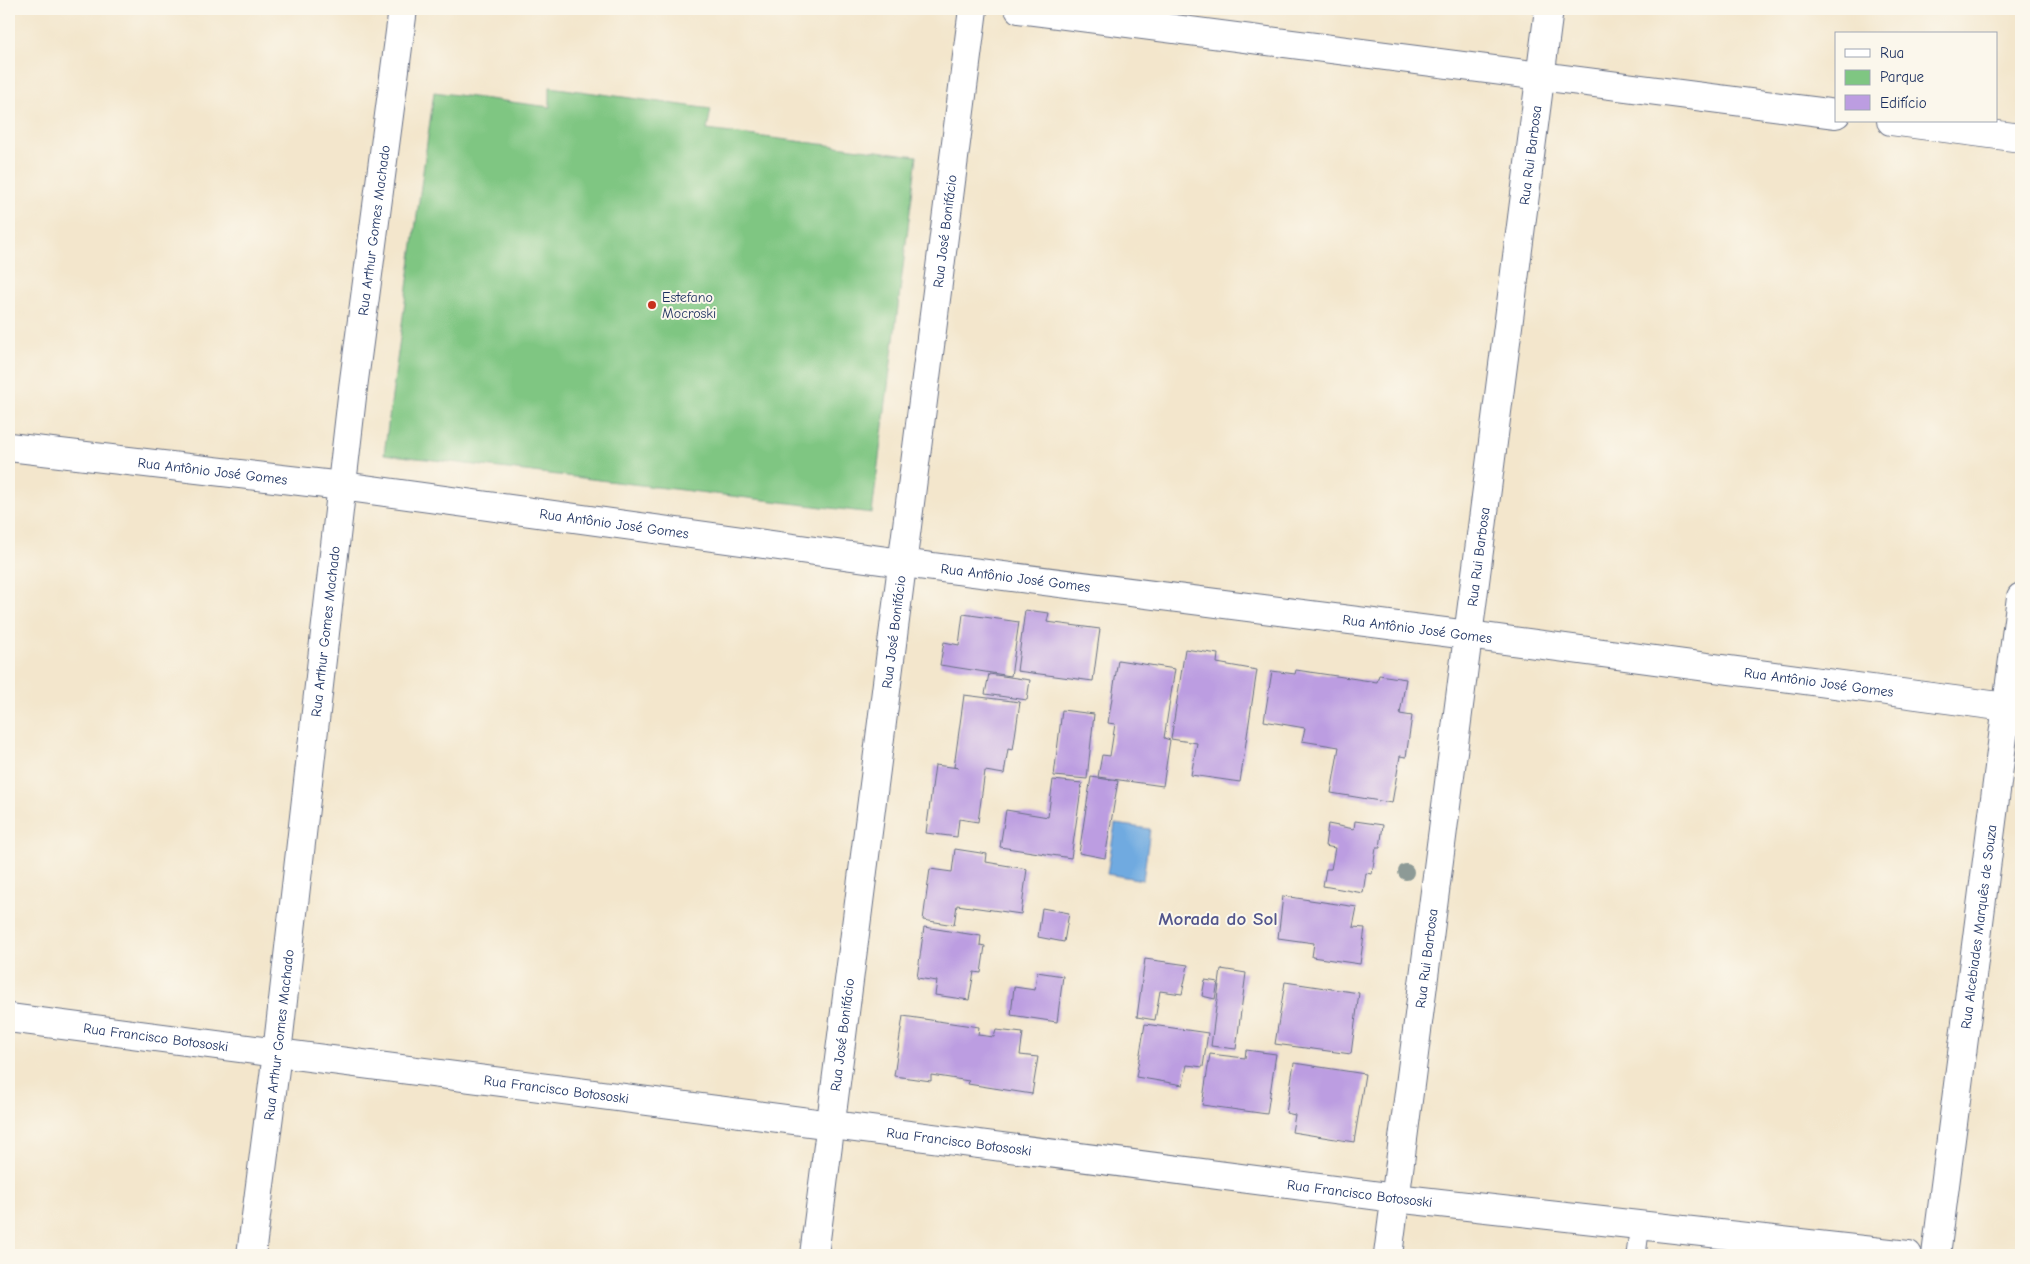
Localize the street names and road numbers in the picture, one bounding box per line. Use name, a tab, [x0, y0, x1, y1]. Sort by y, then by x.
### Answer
street label: Rua Rui Barbosa	[1515, 104, 1545, 206]
street label: Rua Arthur Gomes Machado	[354, 144, 393, 317]
street label: Rua José Bonifácio	[929, 174, 960, 289]
street label: Rua Antônio José Gomes	[137, 454, 288, 488]
street label: Rua Antônio José Gomes	[538, 505, 690, 542]
street label: Rua Rui Barbosa	[1463, 506, 1493, 608]
street label: Rua Arthur Gomes Machado	[307, 545, 343, 718]
street label: Rua Antônio José Gomes	[940, 560, 1091, 595]
street label: Rua José Bonifácio	[878, 575, 909, 690]
street label: Rua Antônio José Gomes	[1342, 611, 1493, 647]
street label: Rua Antônio José Gomes	[1743, 664, 1895, 700]
street label: Rua Alcebiades Marquês de Souza	[1957, 824, 2000, 1030]
street label: Rua Rui Barbosa	[1411, 908, 1441, 1009]
street label: Rua Arthur Gomes Machado	[260, 948, 297, 1121]
street label: Rua José Bonifácio	[826, 977, 858, 1092]
street label: Rua Francisco Botososki	[82, 1019, 229, 1055]
street label: Rua Francisco Botososki	[483, 1071, 630, 1107]
street label: Rua Francisco Botososki	[885, 1124, 1033, 1159]
street label: Rua Francisco Botososki	[1286, 1176, 1433, 1211]

